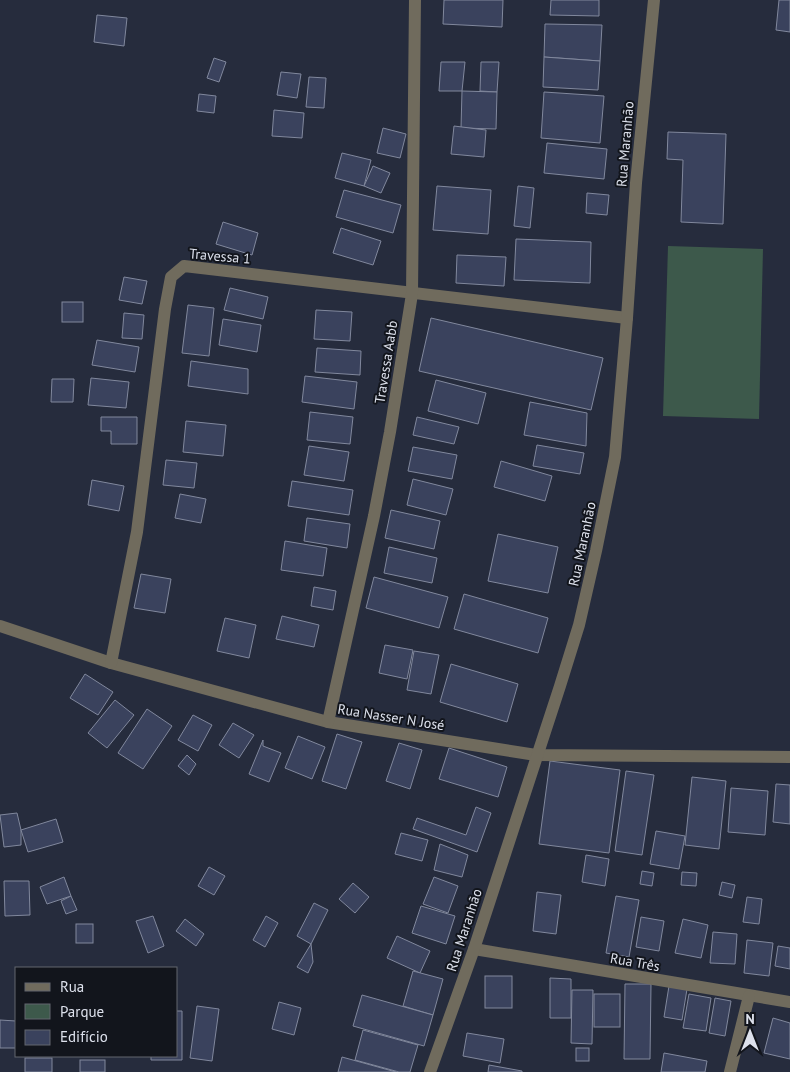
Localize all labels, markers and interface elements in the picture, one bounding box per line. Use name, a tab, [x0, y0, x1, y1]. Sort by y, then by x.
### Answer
street label: Rua Maranhão	[612, 100, 638, 188]
street label: Travessa 1	[188, 244, 252, 268]
street label: Travessa Aabb	[371, 319, 401, 405]
street label: Rua Maranhão	[564, 500, 600, 588]
street label: Rua Nasser N José	[336, 700, 446, 734]
street label: Rua Maranhão	[442, 886, 486, 974]
street label: Rua Três	[609, 949, 661, 975]
legend	[15, 967, 178, 1057]
text: Rua	[60, 977, 84, 996]
text: Parque	[60, 1002, 104, 1021]
north arrow	[725, 1007, 775, 1057]
text: N	[745, 1010, 755, 1028]
text: Edifício	[60, 1027, 108, 1046]

